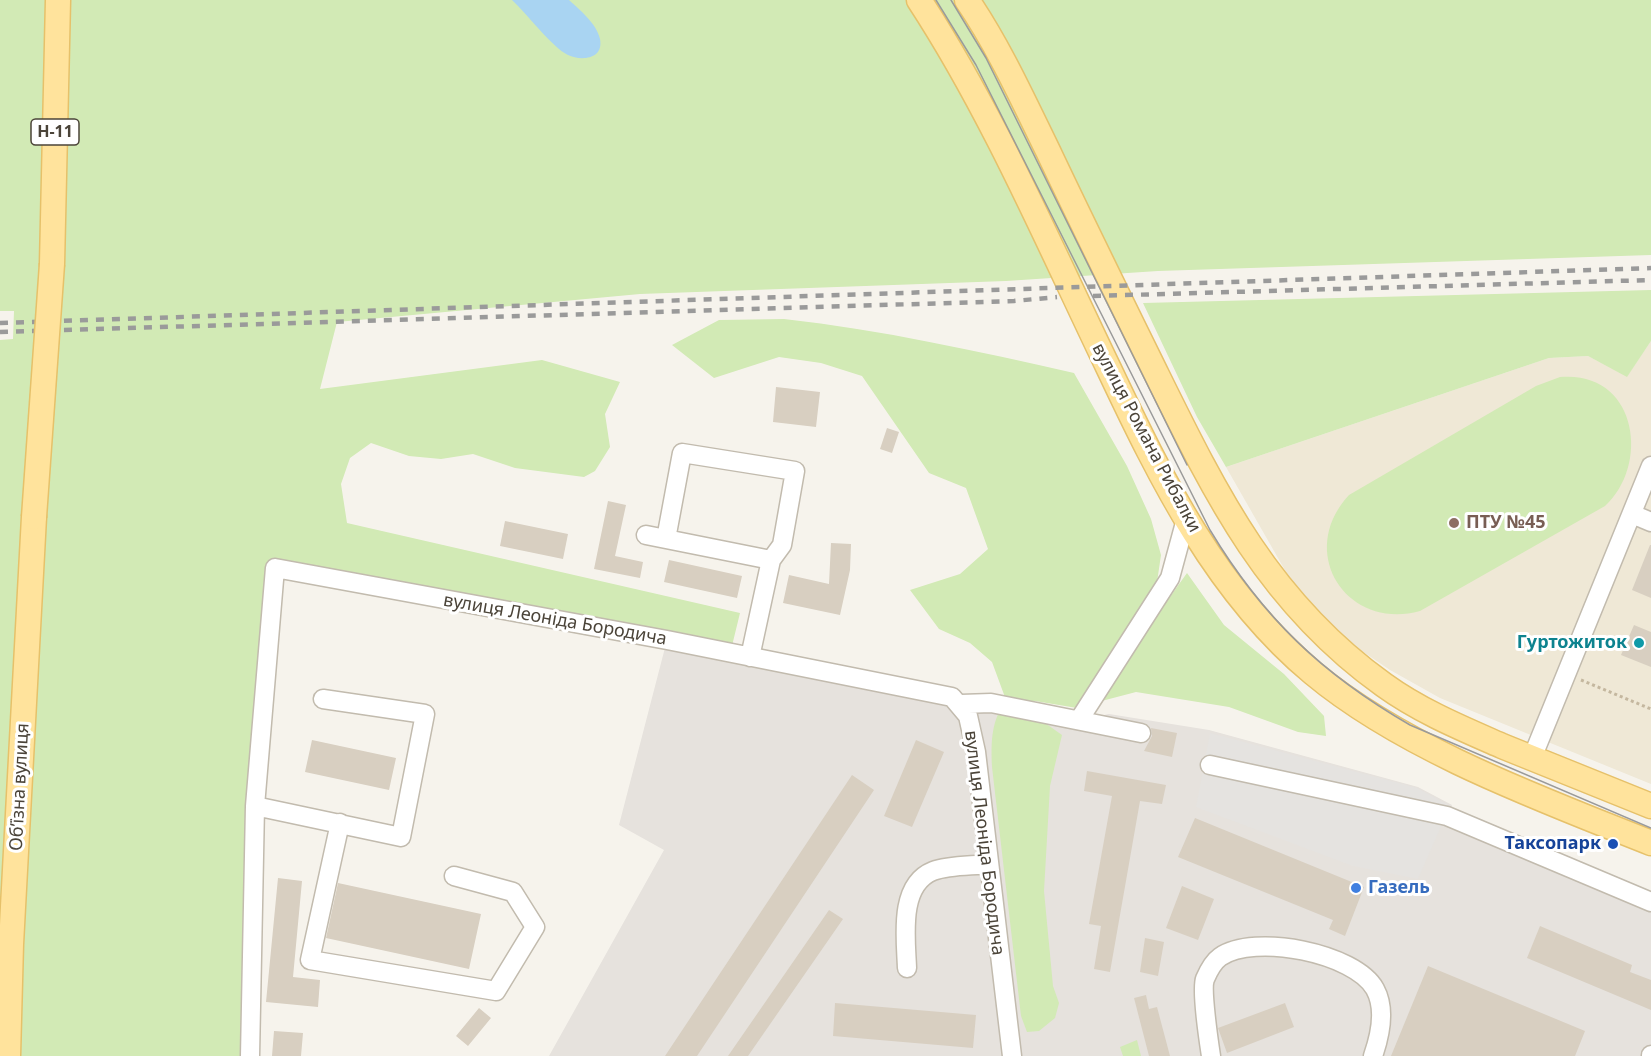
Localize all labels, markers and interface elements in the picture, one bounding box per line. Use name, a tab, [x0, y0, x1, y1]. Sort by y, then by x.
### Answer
road number: Н-11	[31, 119, 79, 145]
street label: вулиця Романа Рибалки	[1087, 340, 1205, 536]
place label: ПТУ №45	[1466, 512, 1545, 534]
marker: ПТУ №45	[1447, 516, 1461, 530]
street label: вулиця Леоніда Бородича	[442, 590, 668, 650]
place label: Гуртожиток	[1517, 632, 1627, 654]
marker: Гуртожиток	[1632, 636, 1646, 650]
street label: Обʼїзна вулиця	[6, 722, 34, 852]
street label: вулиця Леоніда Бородича	[959, 729, 1009, 957]
place label: Таксопарк	[1505, 833, 1601, 855]
marker: Таксопарк	[1606, 837, 1620, 851]
place label: Газель	[1368, 877, 1430, 899]
marker: Газель	[1349, 881, 1363, 895]

